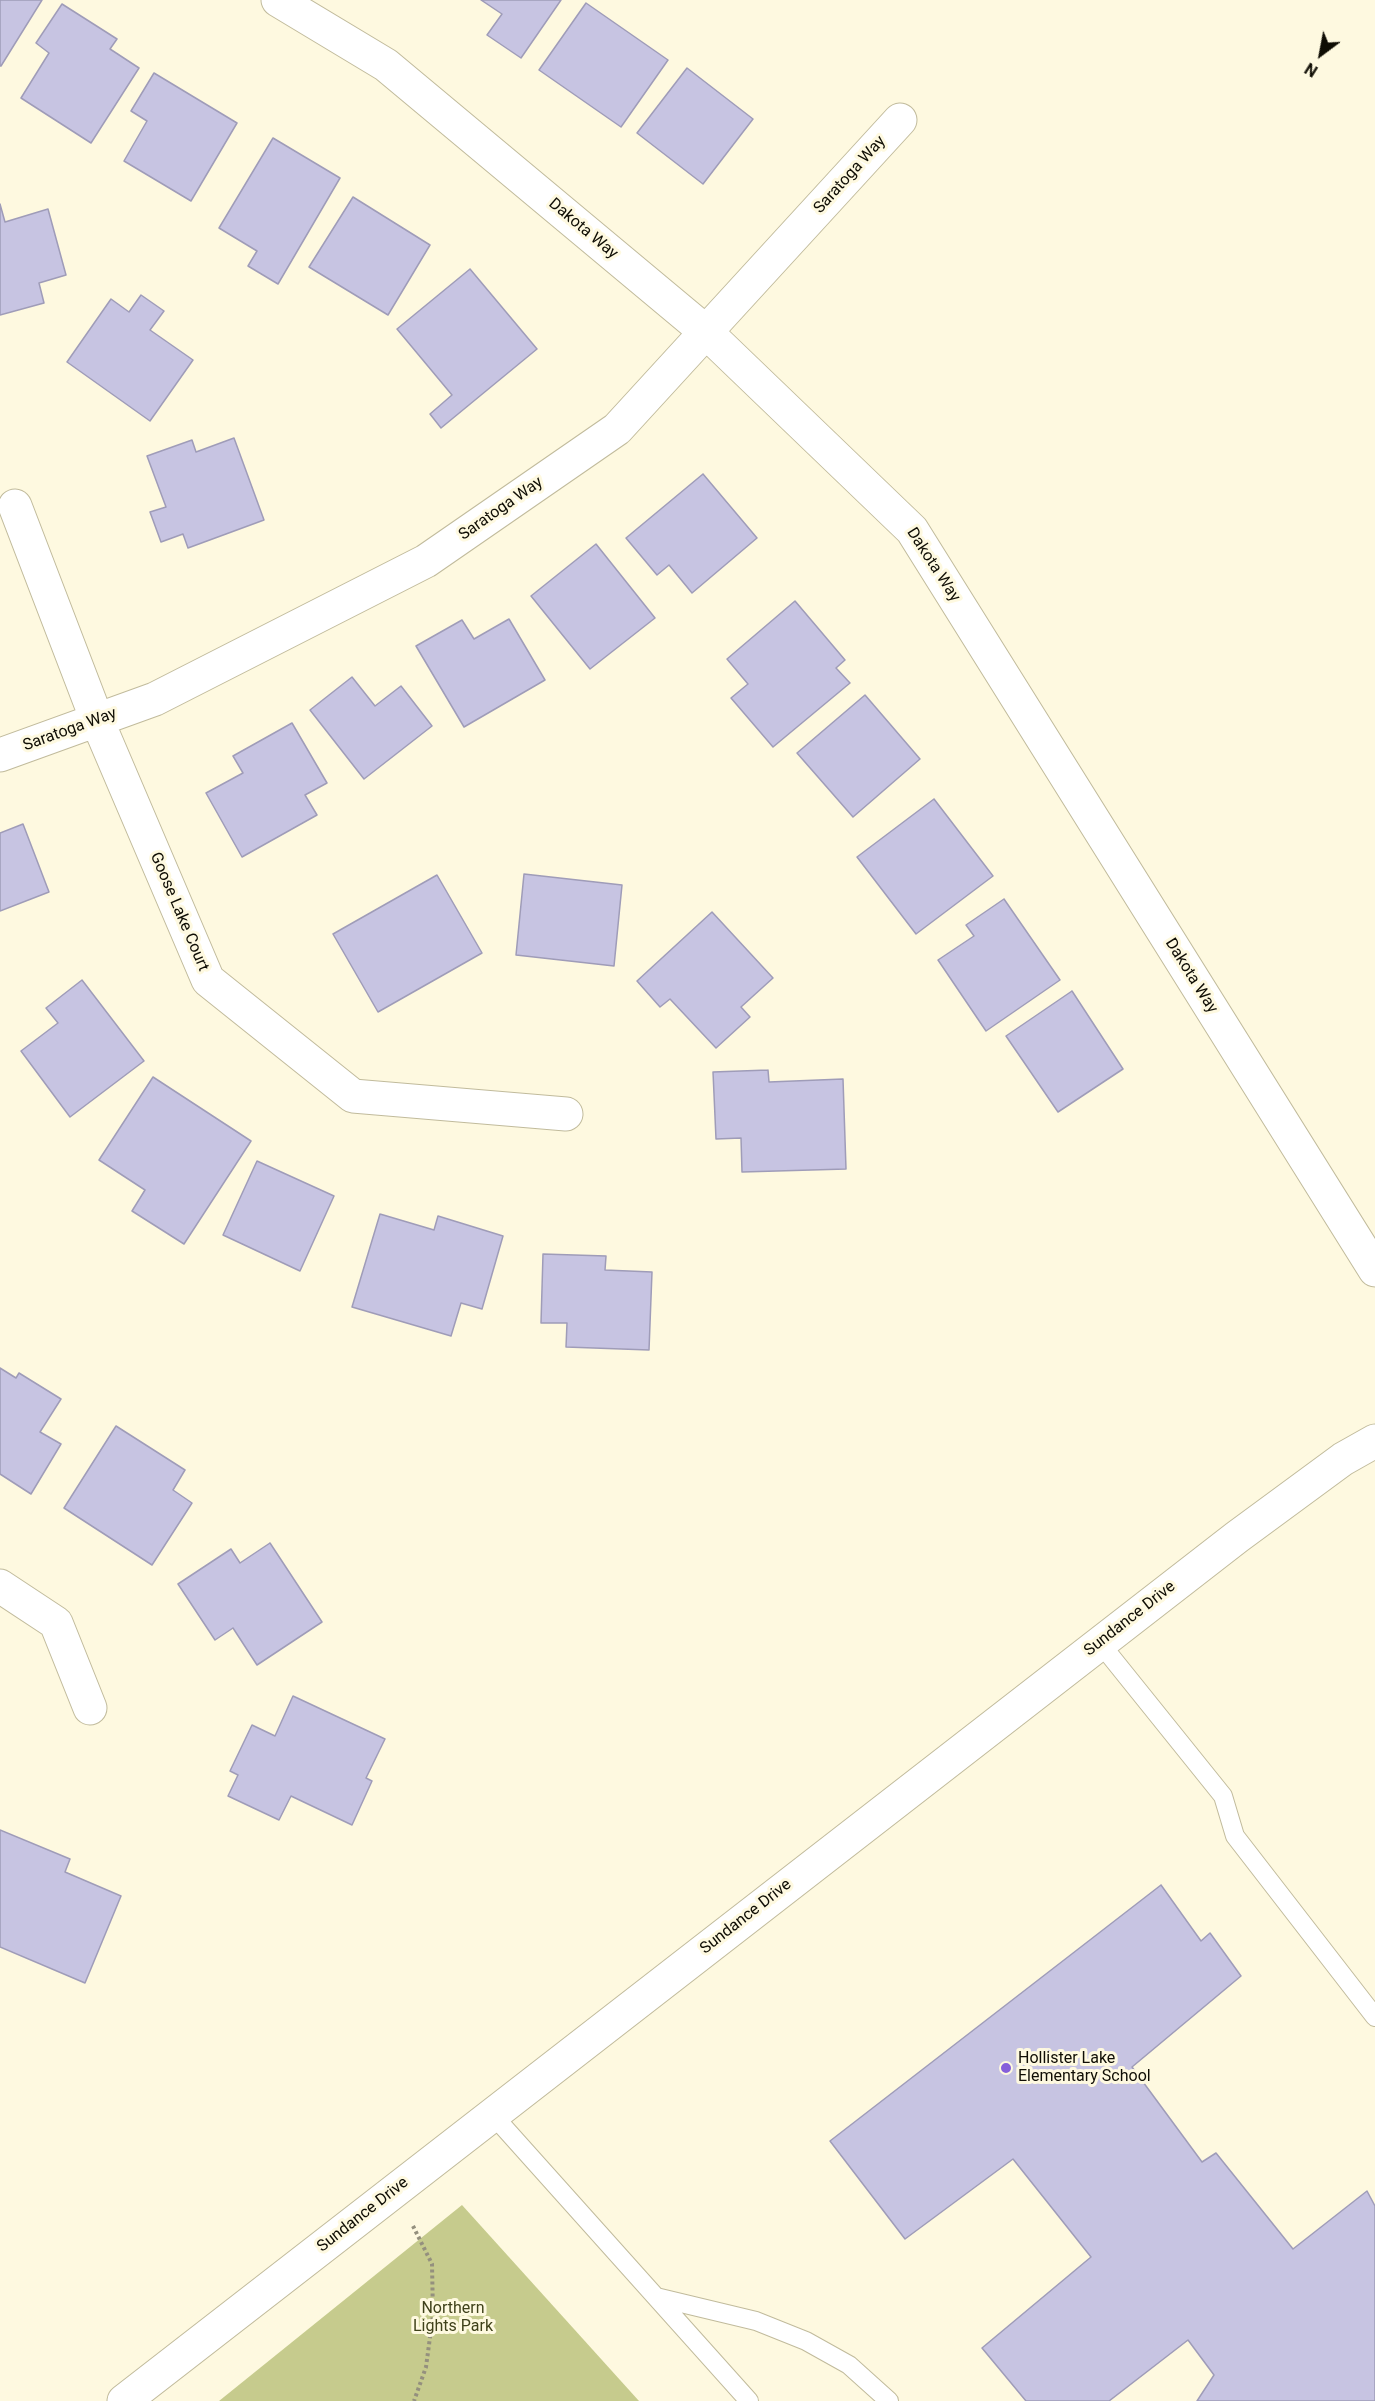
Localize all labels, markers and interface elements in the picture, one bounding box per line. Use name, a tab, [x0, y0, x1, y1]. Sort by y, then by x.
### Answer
north arrow	[1291, 24, 1351, 84]
text: N	[1301, 59, 1321, 81]
street label: Saratoga Way	[810, 132, 890, 218]
street label: Dakota Way	[544, 195, 622, 263]
street label: Saratoga Way	[455, 473, 547, 545]
street label: Dakota Way	[902, 524, 964, 606]
street label: Saratoga Way	[21, 704, 119, 756]
street label: Goose Lake Court	[145, 850, 213, 974]
street label: Dakota Way	[1160, 935, 1222, 1017]
street label: Sundance Drive	[1081, 1577, 1179, 1661]
street label: Sundance Drive	[697, 1875, 795, 1959]
place label: Hollister Lake Elementary School	[1018, 2049, 1151, 2087]
marker: Hollister Lake Elementary School	[999, 2061, 1013, 2075]
street label: Sundance Drive	[314, 2173, 412, 2257]
park label: Northern Lights Park	[413, 2299, 493, 2337]

